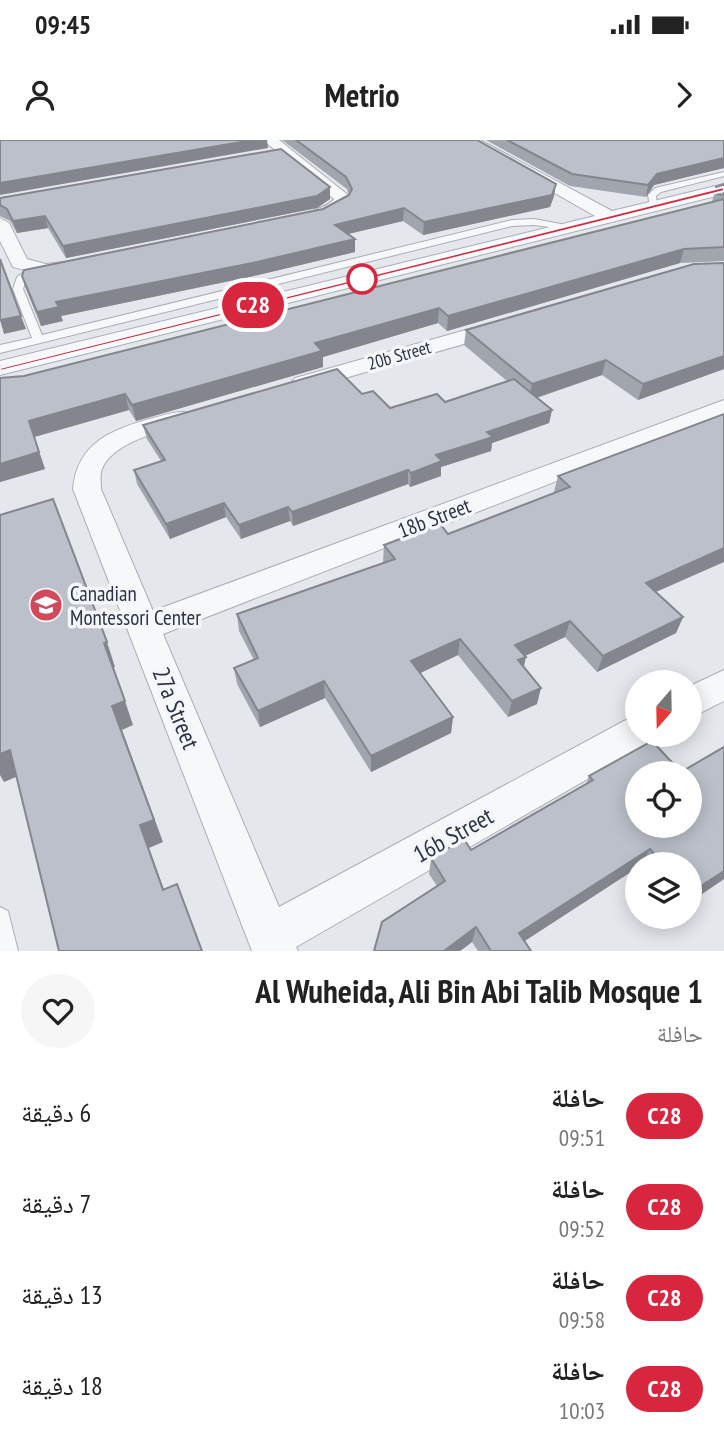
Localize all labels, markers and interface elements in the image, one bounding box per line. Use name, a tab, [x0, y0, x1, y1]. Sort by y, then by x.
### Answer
text: 09:45	[35, 8, 91, 41]
text: Metrio	[324, 74, 400, 116]
icon: person	[21, 76, 59, 114]
icon: forward	[665, 76, 703, 114]
unlabelled marker	[347, 264, 377, 294]
line badge: C28	[213, 282, 293, 328]
text: C28	[236, 289, 270, 320]
street label: 20b Street	[365, 335, 433, 375]
street label: 18b Street	[394, 492, 474, 544]
place label: Canadian Montessori Center	[70, 580, 201, 631]
school or university icon: Canadian Montessori Center	[27, 586, 65, 624]
street label: 27a Street	[146, 662, 207, 754]
north arrow	[625, 670, 702, 747]
map controls	[625, 670, 702, 929]
button: locate	[625, 761, 702, 838]
street label: 16b Street	[408, 800, 499, 870]
button: layers	[625, 852, 702, 929]
text: Al Wuheida, Ali Bin Abi Talib Mosque 1	[255, 969, 703, 1012]
button: heart	[21, 974, 95, 1048]
text: حافلة	[657, 1019, 703, 1048]
text: حافلة	[551, 1081, 605, 1114]
text: 6 دقيقة	[21, 1096, 91, 1129]
text: C28	[648, 1100, 681, 1131]
text: 09:51	[559, 1123, 605, 1152]
text: حافلة	[551, 1172, 605, 1205]
text: 7 دقيقة	[21, 1187, 91, 1220]
text: C28	[648, 1191, 681, 1222]
text: 09:52	[559, 1214, 605, 1243]
text: حافلة	[551, 1263, 605, 1296]
text: 13 دقيقة	[21, 1278, 103, 1311]
text: C28	[648, 1282, 681, 1313]
text: 09:58	[559, 1305, 605, 1334]
text: حافلة	[551, 1354, 605, 1387]
text: 18 دقيقة	[21, 1369, 103, 1402]
text: C28	[648, 1373, 681, 1404]
text: 10:03	[559, 1396, 605, 1425]

